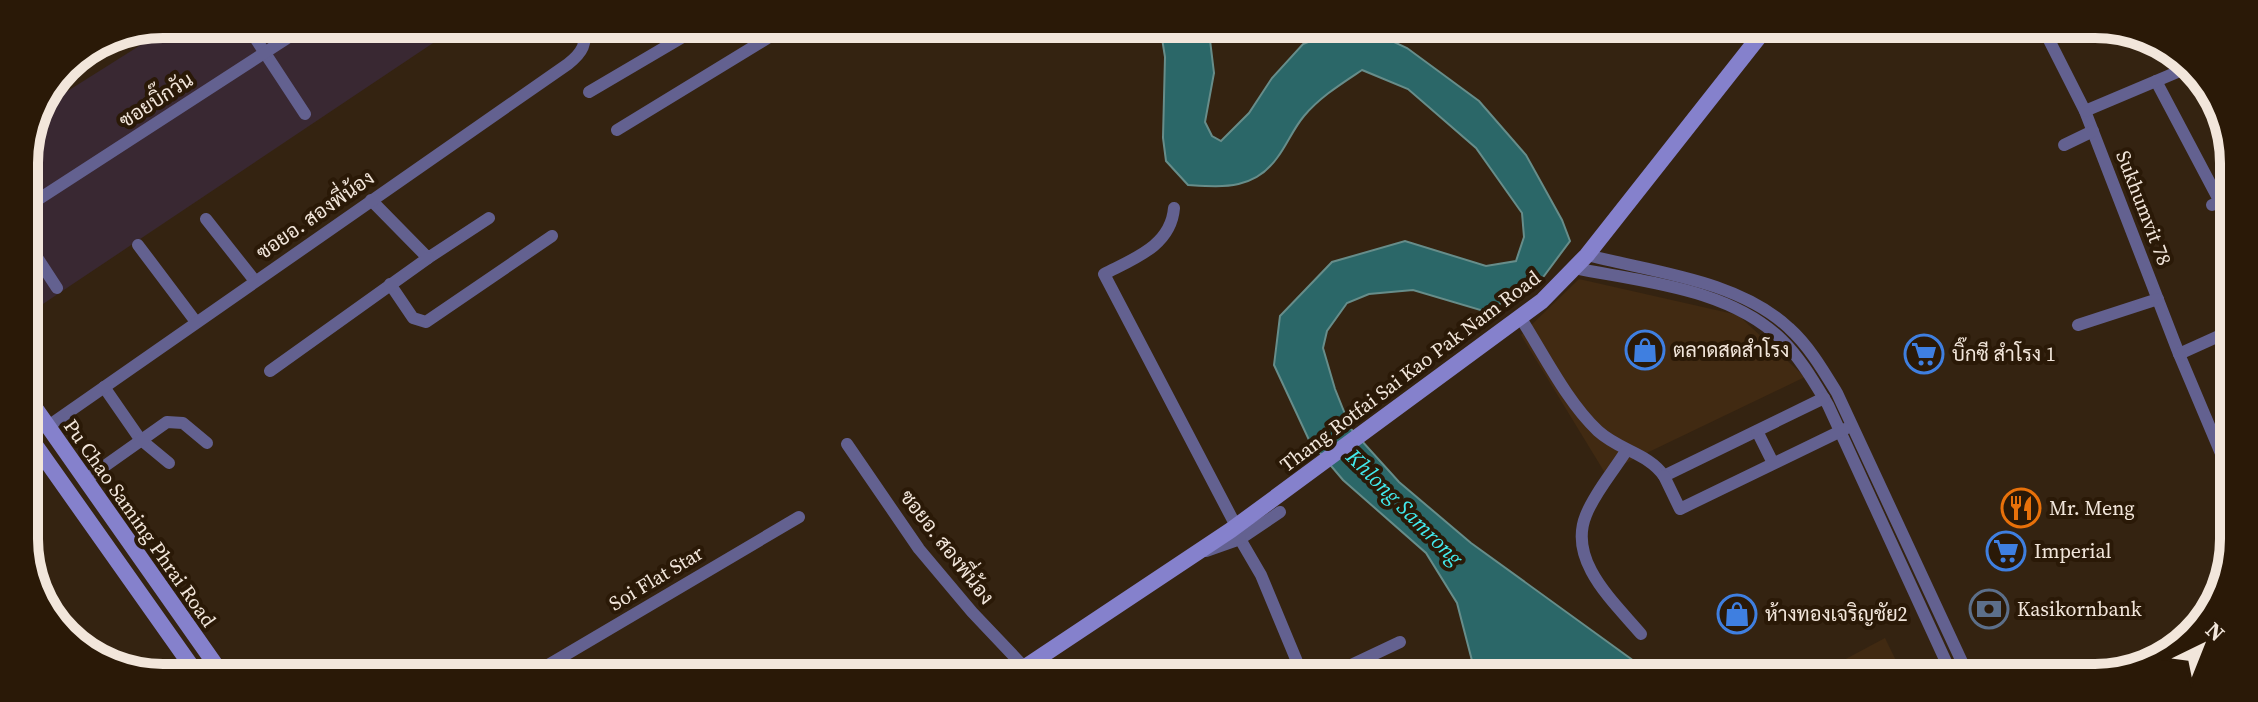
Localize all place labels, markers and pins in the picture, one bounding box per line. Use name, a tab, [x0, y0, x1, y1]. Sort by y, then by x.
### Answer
shop icon: ตลาดสดสำโรง	[1624, 329, 1666, 371]
supermarket icon: บิ๊กซี สำโรง 1	[1903, 333, 1945, 375]
place label: ตลาดสดสำโรง	[1673, 336, 1789, 364]
place label: บิ๊กซี สำโรง 1	[1952, 337, 2056, 368]
restaurant icon: Mr. Meng	[2000, 487, 2042, 529]
place label: Mr. Meng	[2049, 494, 2135, 522]
supermarket icon: Imperial	[1985, 530, 2027, 572]
place label: Imperial	[2034, 537, 2112, 565]
bank icon: Kasikornbank	[1968, 588, 2010, 630]
shop icon: ห้างทองเจริญชัย2	[1716, 593, 1758, 635]
place label: Kasikornbank	[2017, 595, 2142, 623]
place label: ห้างทองเจริญชัย2	[1765, 600, 1908, 628]

